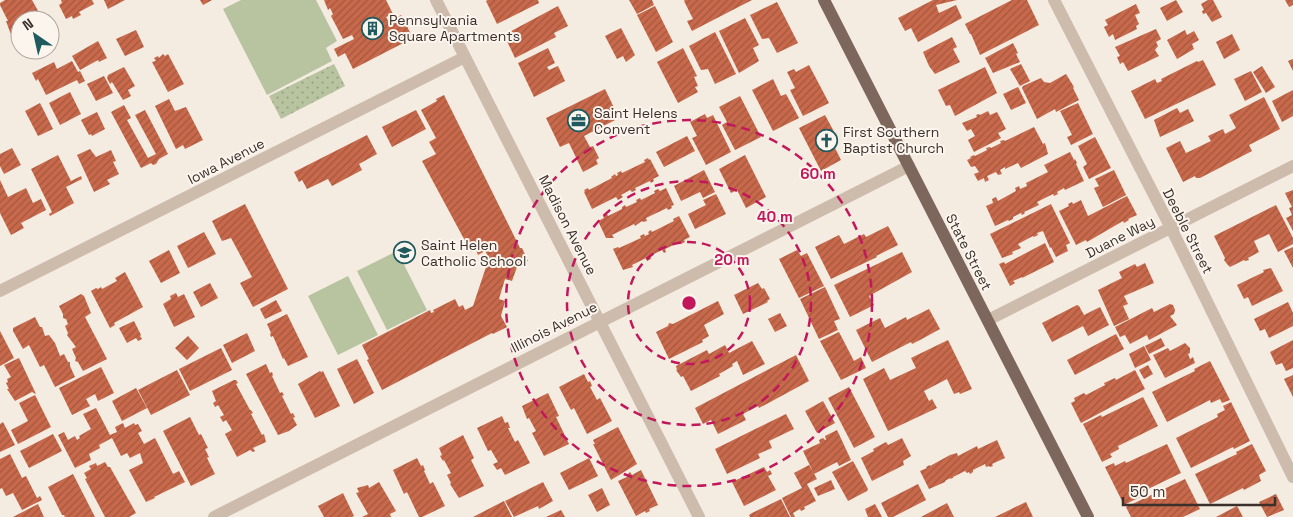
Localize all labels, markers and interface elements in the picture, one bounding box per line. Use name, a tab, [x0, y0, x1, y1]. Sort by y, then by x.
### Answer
north arrow	[10, 10, 60, 60]
place label: Pennsylvania Square Apartments	[389, 11, 520, 45]
text: N	[19, 14, 37, 34]
building icon: Pennsylvania Square Apartments	[361, 16, 385, 40]
place label: Saint Helens Convent	[594, 104, 678, 138]
office icon: Saint Helens Convent	[566, 109, 590, 133]
place label: First Southern Baptist Church	[843, 123, 944, 157]
church icon: First Southern Baptist Church	[815, 128, 839, 152]
street label: Iowa Avenue	[185, 134, 267, 188]
text: 60 m	[800, 164, 836, 183]
street label: Madison Avenue	[535, 172, 601, 278]
street label: Deeble Street	[1159, 185, 1217, 277]
text: 40 m	[757, 207, 793, 226]
street label: State Street	[942, 211, 996, 293]
street label: Duane Way	[1083, 212, 1157, 262]
place label: Saint Helen Catholic School	[421, 236, 526, 270]
school or university icon: Saint Helen Catholic School	[393, 241, 417, 265]
text: 20 m	[714, 250, 750, 269]
centre of rings	[680, 294, 698, 312]
street label: Illinois Avenue	[508, 298, 600, 356]
scale bar	[1123, 474, 1276, 506]
text: 50 m	[1130, 482, 1165, 501]

